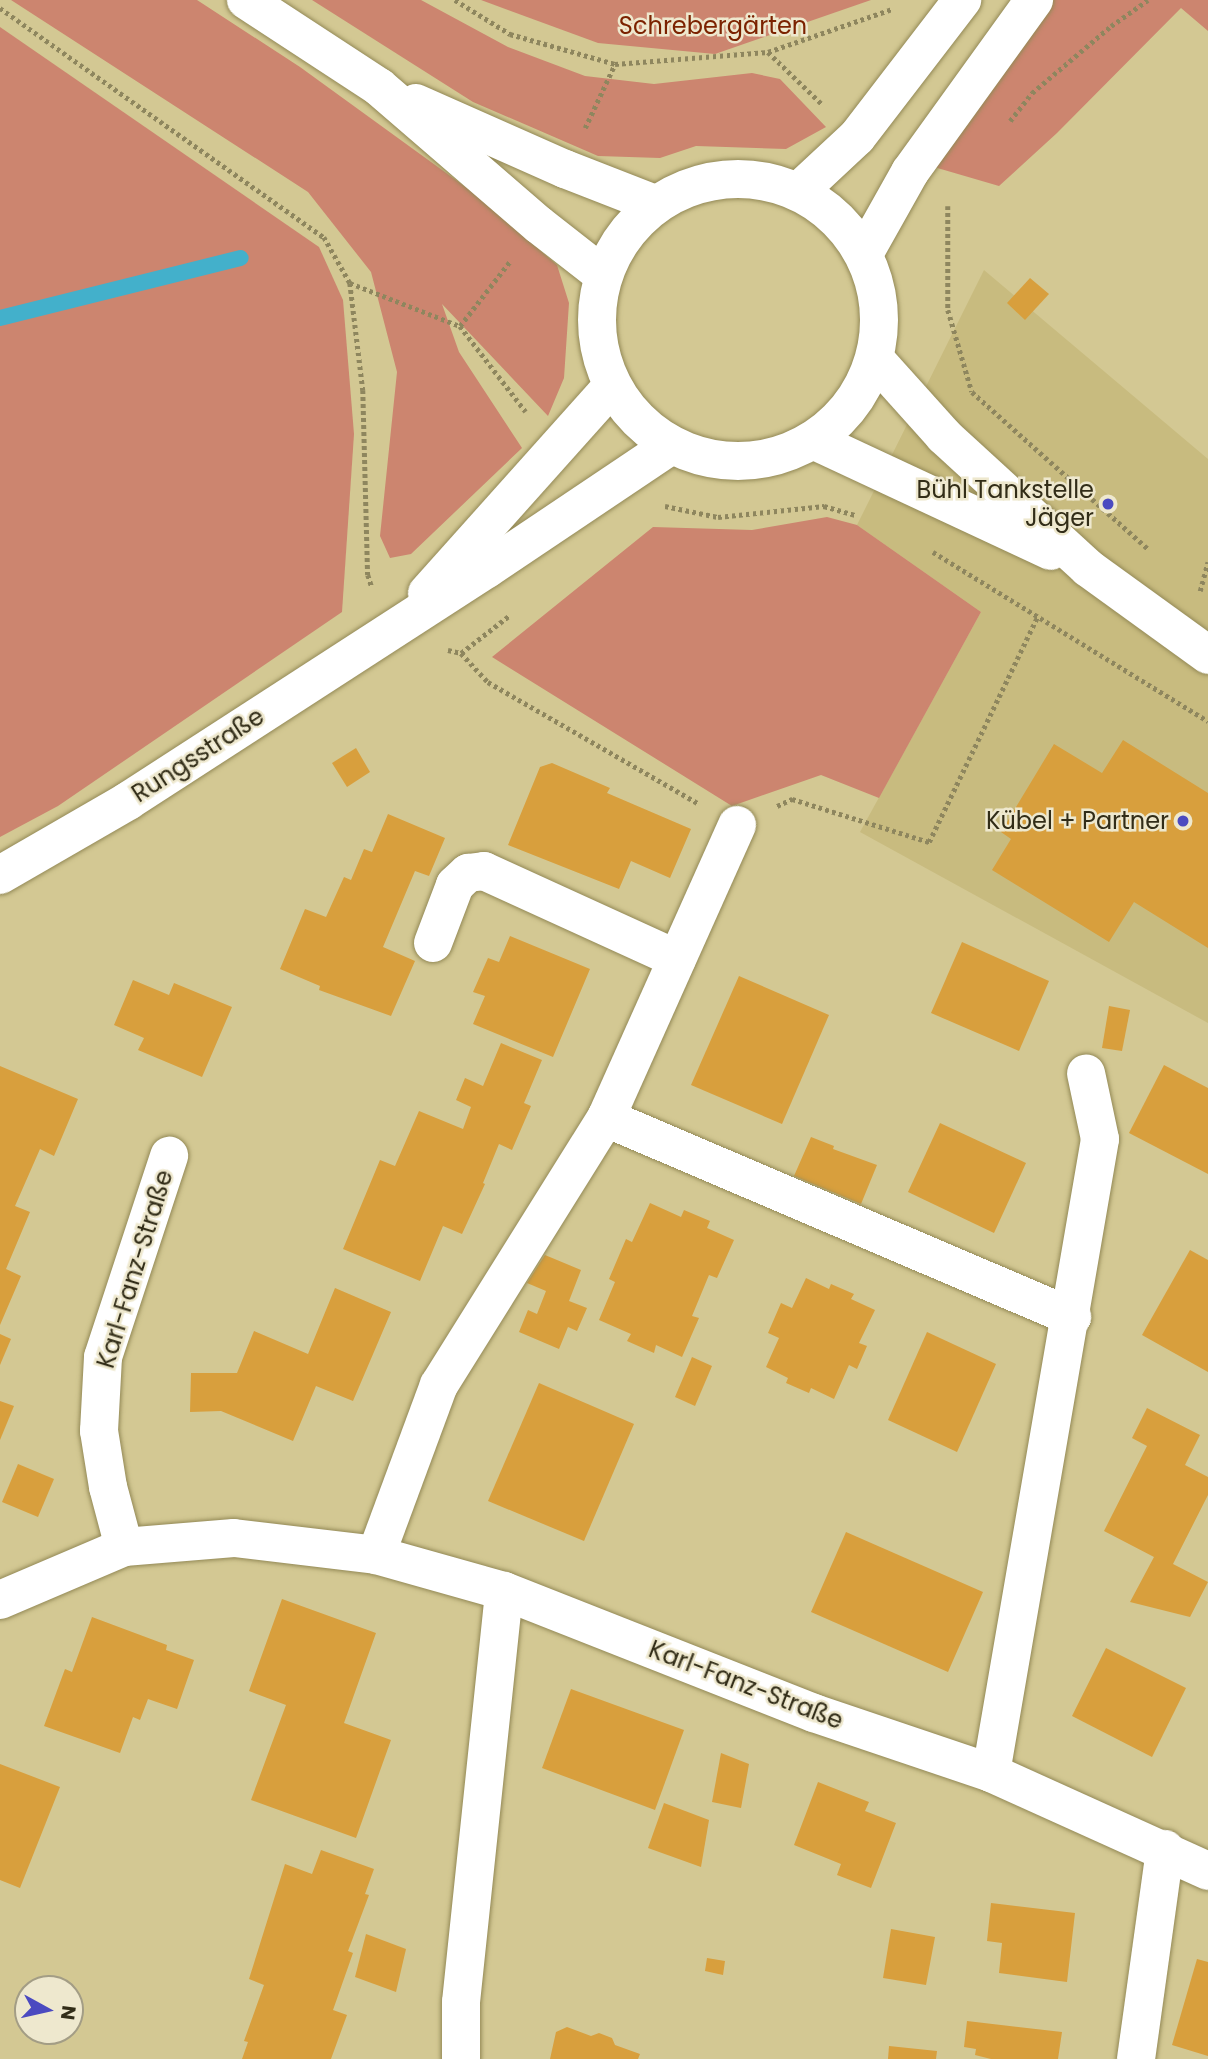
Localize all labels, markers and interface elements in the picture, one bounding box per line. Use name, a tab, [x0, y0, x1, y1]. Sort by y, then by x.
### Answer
park label: Schrebergärten	[619, 12, 807, 40]
place label: Bühl Tankstelle Jäger	[916, 476, 1094, 532]
marker: Bühl Tankstelle Jäger	[1100, 496, 1116, 512]
street label: Rungsstraße	[127, 702, 269, 808]
place label: Kübel + Partner	[986, 807, 1169, 835]
marker: Kübel + Partner	[1175, 813, 1191, 829]
street label: Karl-Fanz-Straße	[91, 1166, 179, 1372]
street label: Karl-Fanz-Straße	[645, 1635, 847, 1735]
north arrow	[14, 1975, 84, 2045]
text: N	[54, 2004, 83, 2022]

